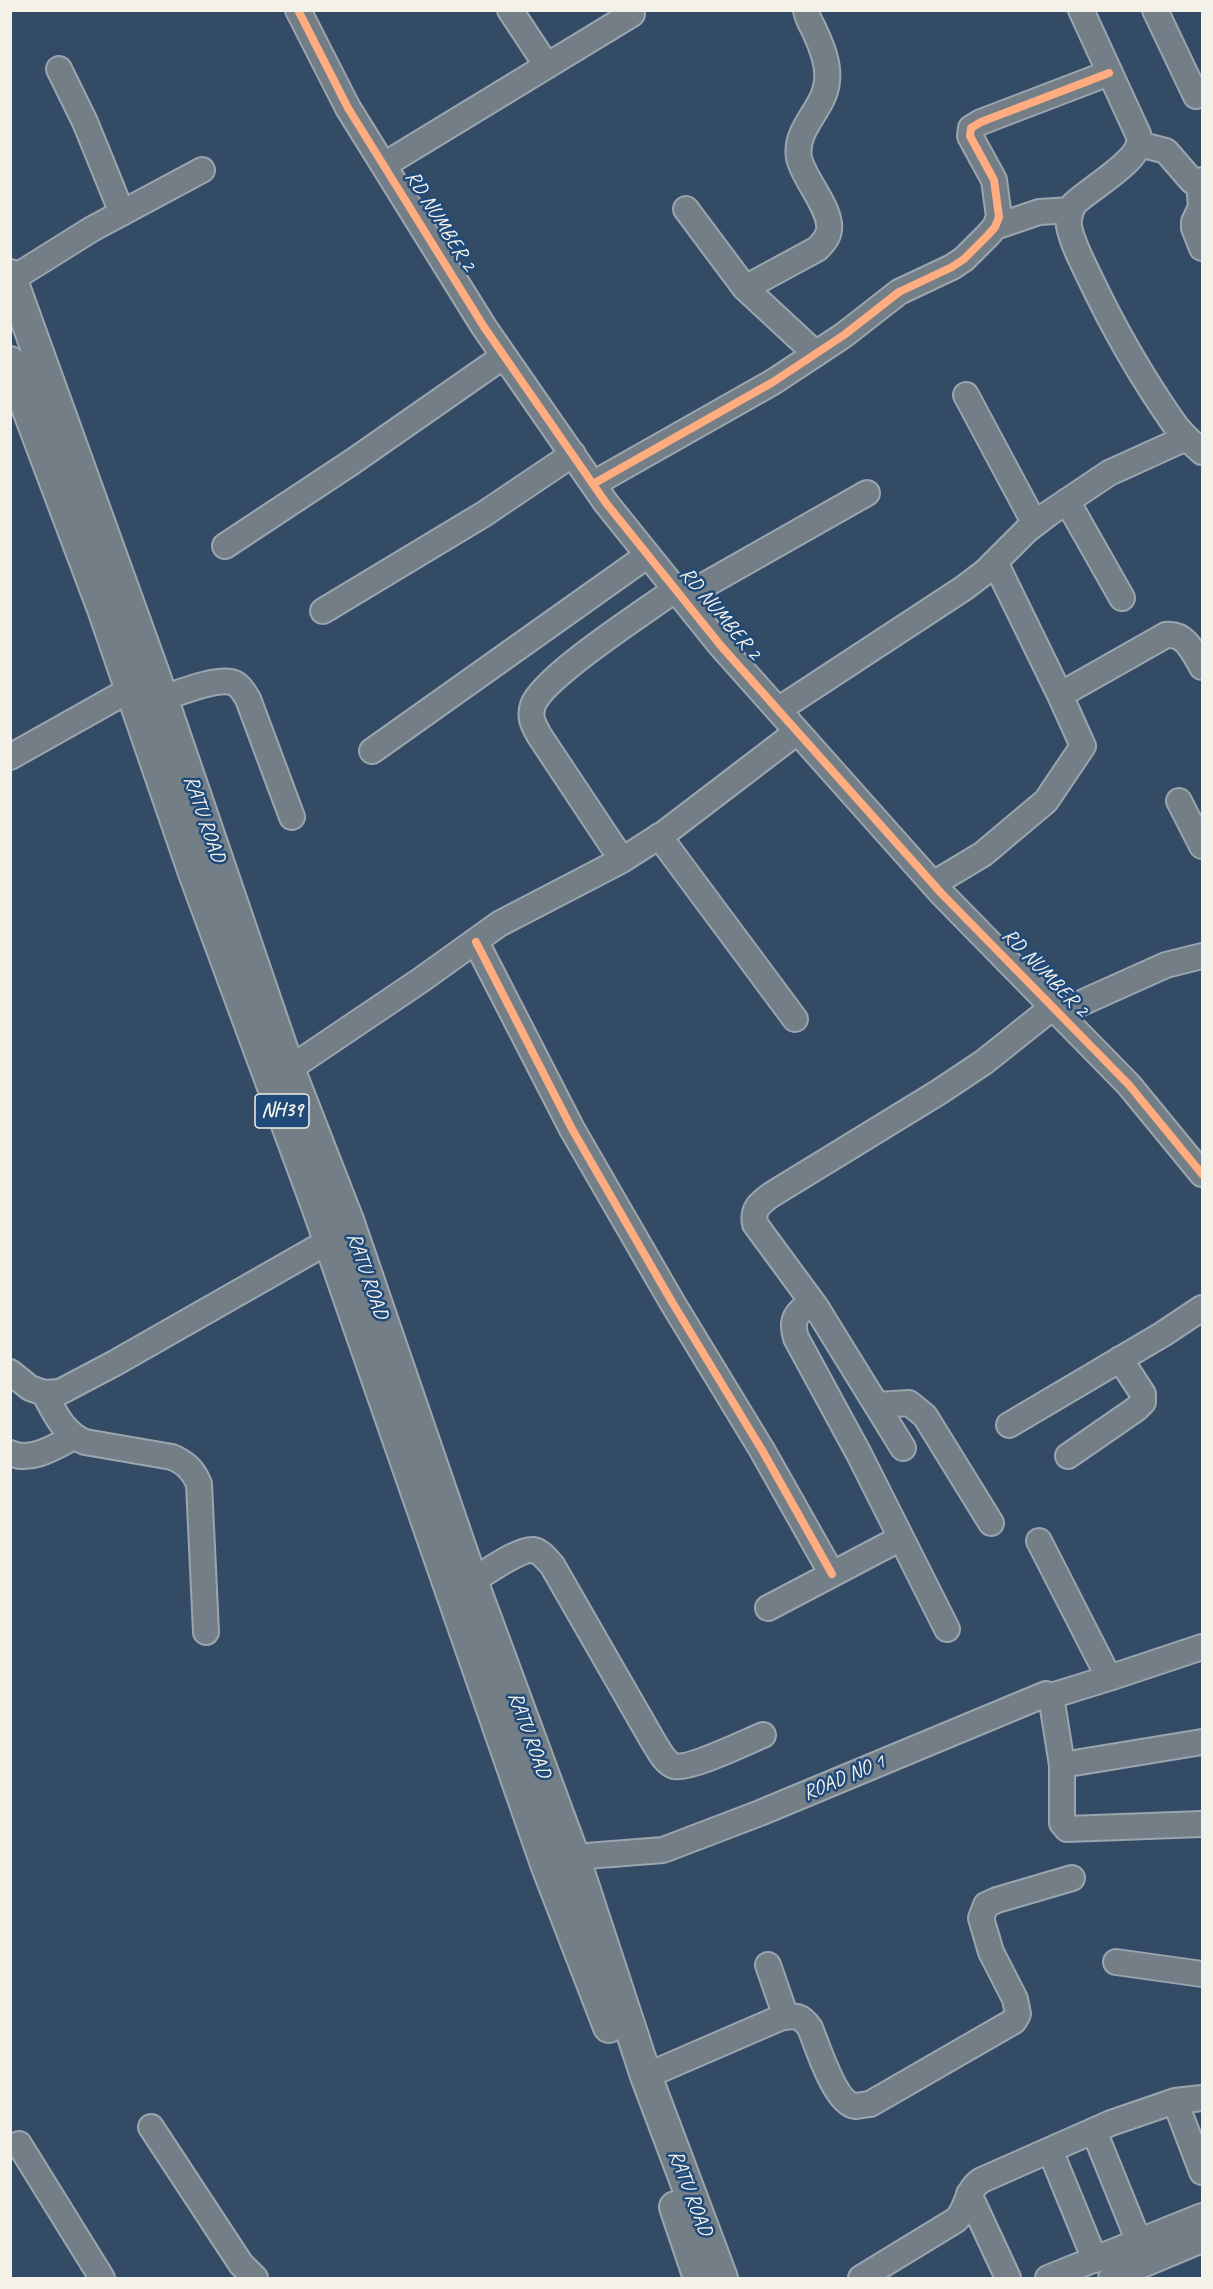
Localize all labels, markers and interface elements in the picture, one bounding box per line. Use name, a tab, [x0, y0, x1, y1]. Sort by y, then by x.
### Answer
street label: RD NUMBER 2	[399, 166, 481, 276]
street label: RD NUMBER 2	[674, 562, 766, 666]
street label: RATU ROAD	[177, 772, 231, 866]
street label: RD NUMBER 2	[996, 923, 1094, 1023]
road number: NH39	[255, 1094, 309, 1128]
street label: RATU ROAD	[340, 1229, 394, 1323]
street label: RATU ROAD	[502, 1688, 556, 1782]
street label: ROAD NO 1	[799, 1749, 889, 1807]
street label: RATU ROAD	[662, 2147, 718, 2239]

